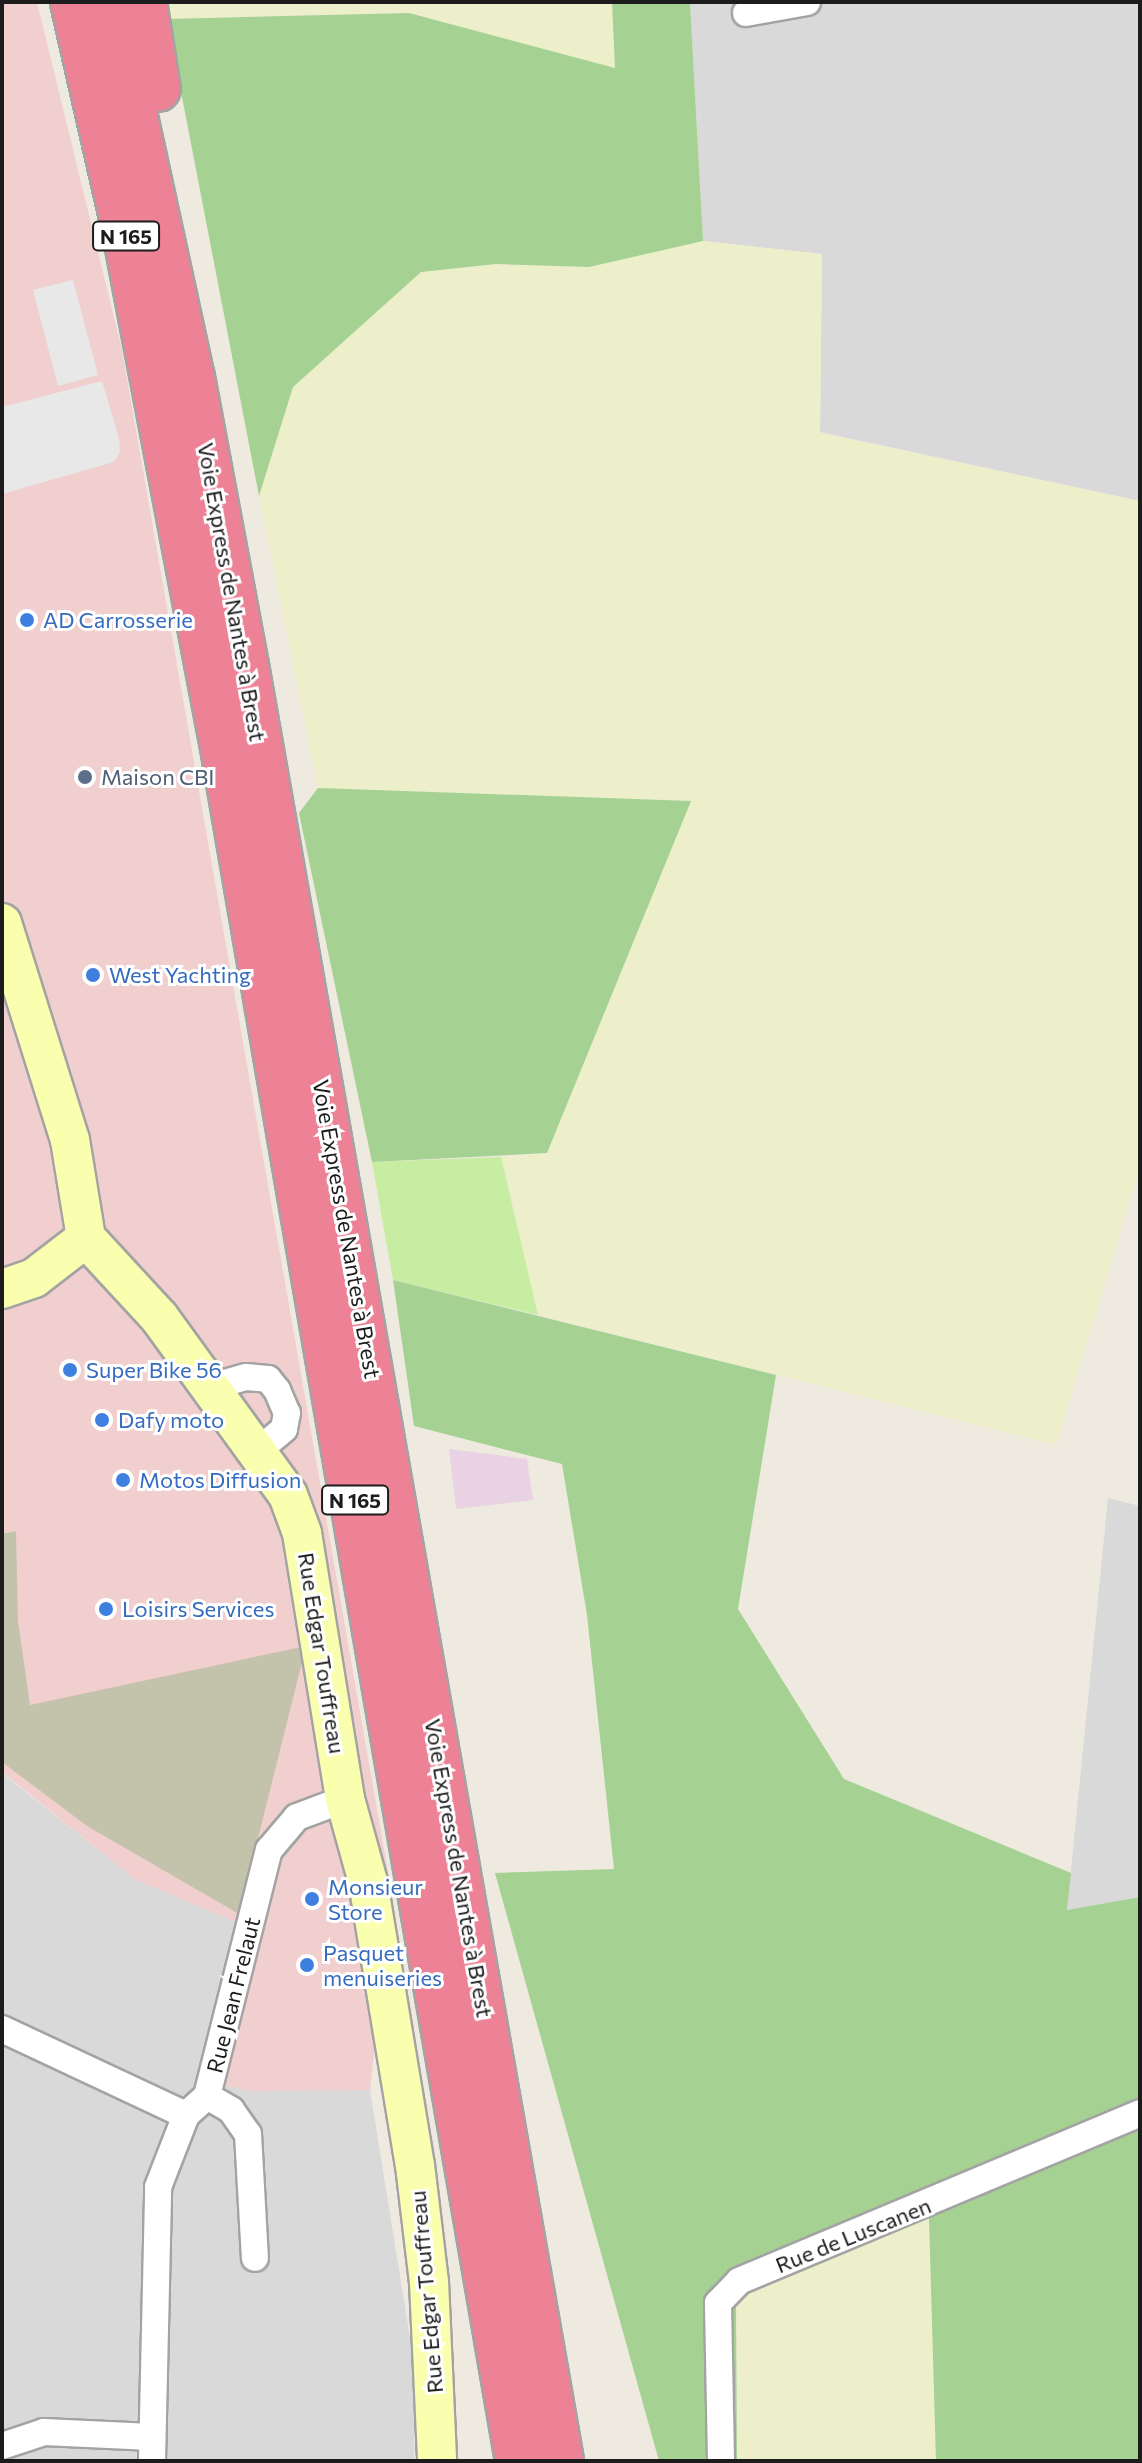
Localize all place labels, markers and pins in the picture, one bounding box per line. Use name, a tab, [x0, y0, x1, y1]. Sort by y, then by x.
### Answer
place label: AD Carrosserie	[43, 607, 193, 633]
marker: AD Carrosserie	[18, 611, 36, 629]
place label: Maison CBI	[101, 764, 214, 790]
marker: Maison CBI	[76, 768, 94, 786]
place label: West Yachting	[109, 962, 251, 988]
marker: West Yachting	[84, 966, 102, 984]
place label: Super Bike 56	[86, 1357, 222, 1383]
marker: Super Bike 56	[61, 1361, 79, 1379]
place label: Dafy moto	[118, 1407, 224, 1433]
marker: Dafy moto	[93, 1411, 111, 1429]
place label: Motos Diffusion	[139, 1467, 301, 1493]
marker: Motos Diffusion	[114, 1471, 132, 1489]
place label: Loisirs Services	[122, 1596, 274, 1622]
marker: Loisirs Services	[97, 1600, 115, 1618]
place label: Monsieur Store	[328, 1873, 423, 1924]
marker: Monsieur Store	[303, 1890, 321, 1908]
place label: Pasquet menuiseries	[323, 1939, 442, 1990]
marker: Pasquet menuiseries	[298, 1956, 316, 1974]

